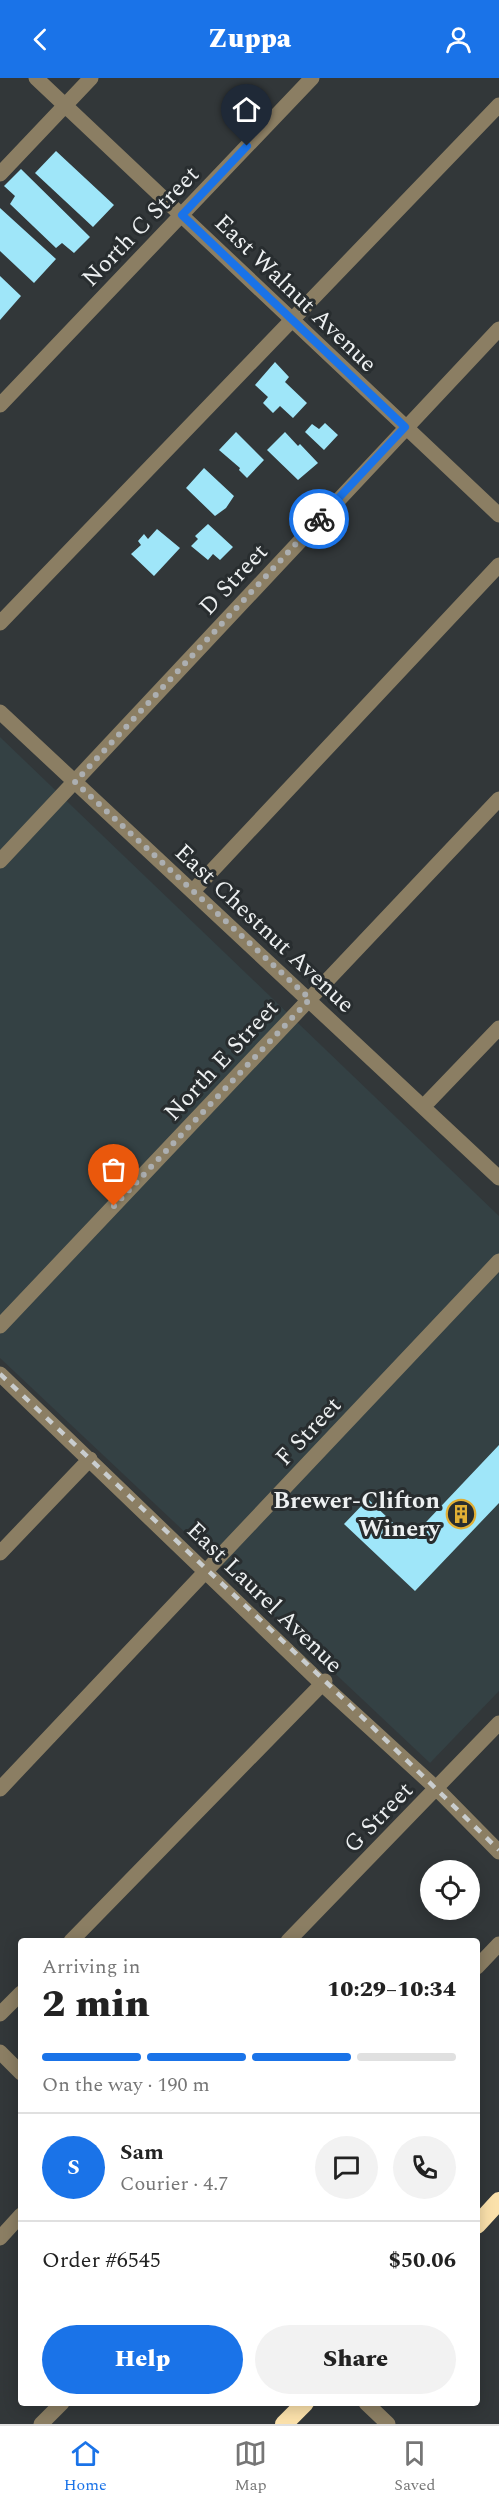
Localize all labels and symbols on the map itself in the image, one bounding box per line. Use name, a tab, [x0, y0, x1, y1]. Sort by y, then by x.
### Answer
pin	[221, 84, 272, 146]
street label: North C Street	[73, 158, 208, 295]
street label: East Walnut Avenue	[206, 206, 385, 381]
courier	[289, 489, 349, 549]
street label: D Street	[191, 535, 277, 624]
street label: East Chestnut Avenue	[166, 835, 363, 1022]
street label: North E Street	[156, 992, 288, 1130]
pin	[88, 1144, 139, 1206]
street label: F Street	[267, 1389, 350, 1475]
place label: Brewer-Clifton Winery	[273, 1483, 442, 1547]
building icon: Brewer-Clifton Winery	[445, 1498, 477, 1530]
street label: East Laurel Avenue	[178, 1513, 351, 1682]
street label: G Street	[335, 1774, 422, 1862]

